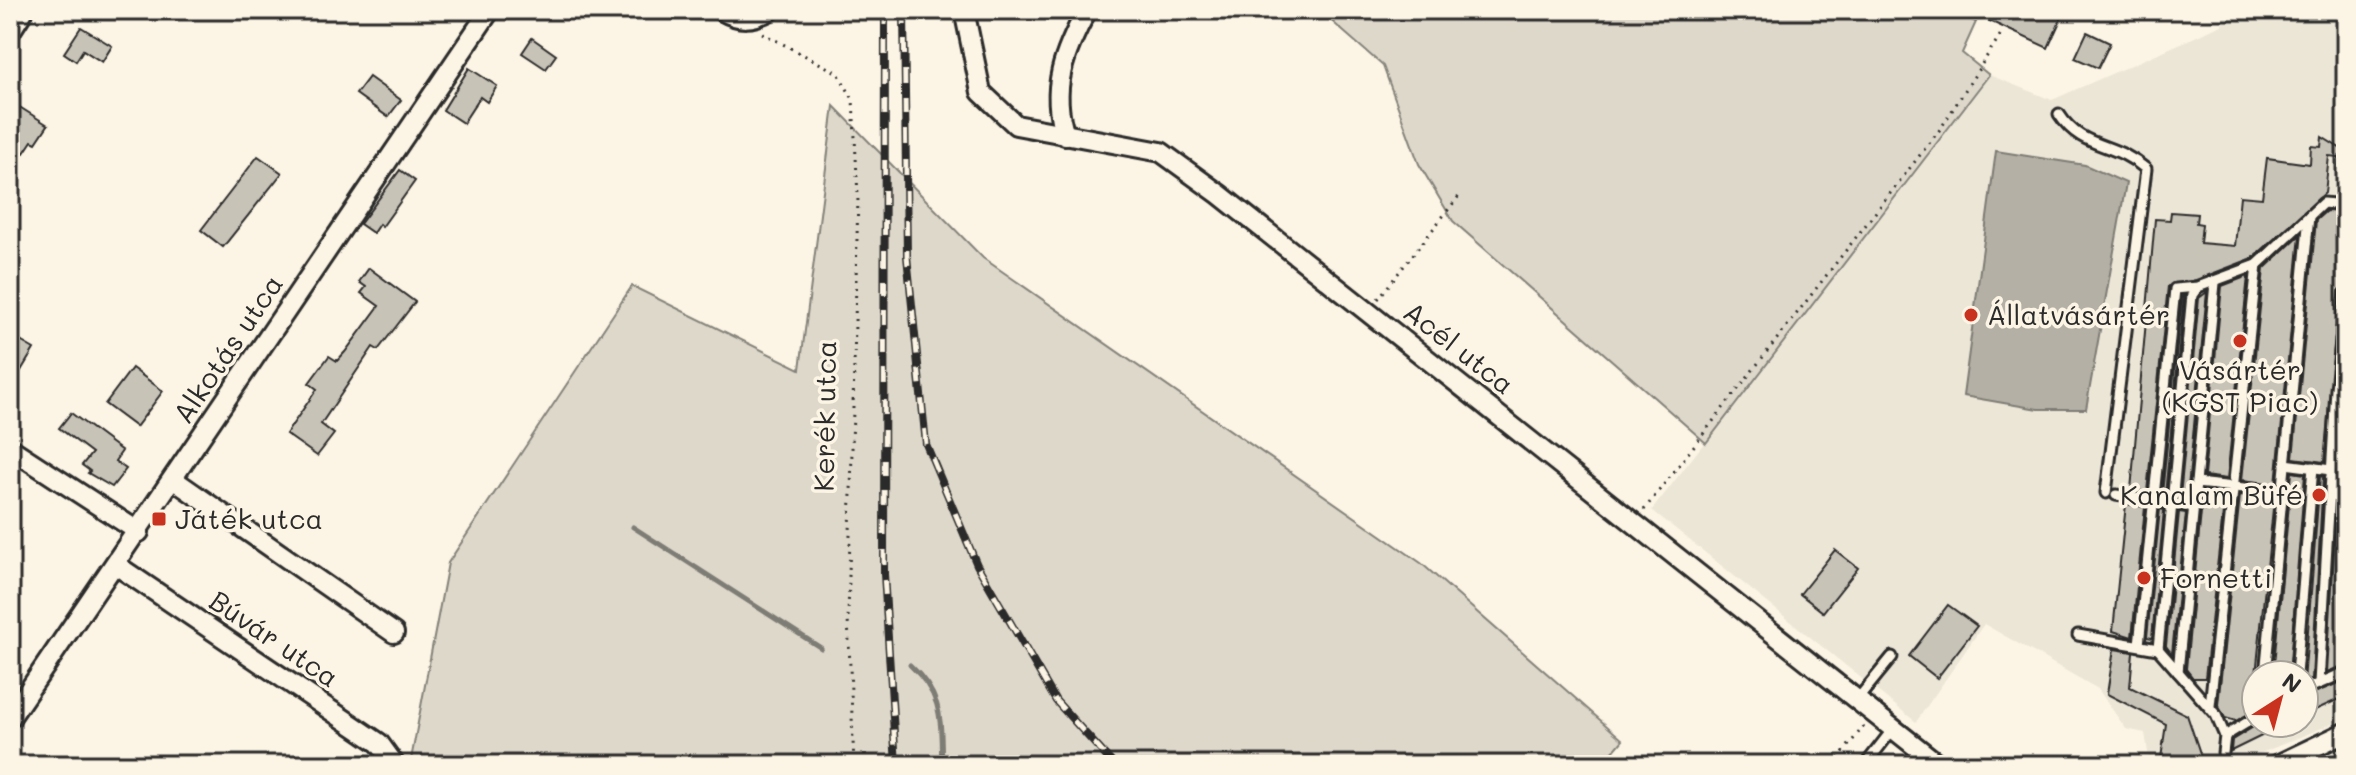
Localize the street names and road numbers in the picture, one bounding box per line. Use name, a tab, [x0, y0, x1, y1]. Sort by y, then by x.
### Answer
street label: Alkotás utca	[164, 267, 290, 430]
street label: Acél utca	[1397, 293, 1522, 402]
street label: Kerék utca	[805, 340, 843, 492]
street label: Búvár utca	[203, 582, 346, 695]

